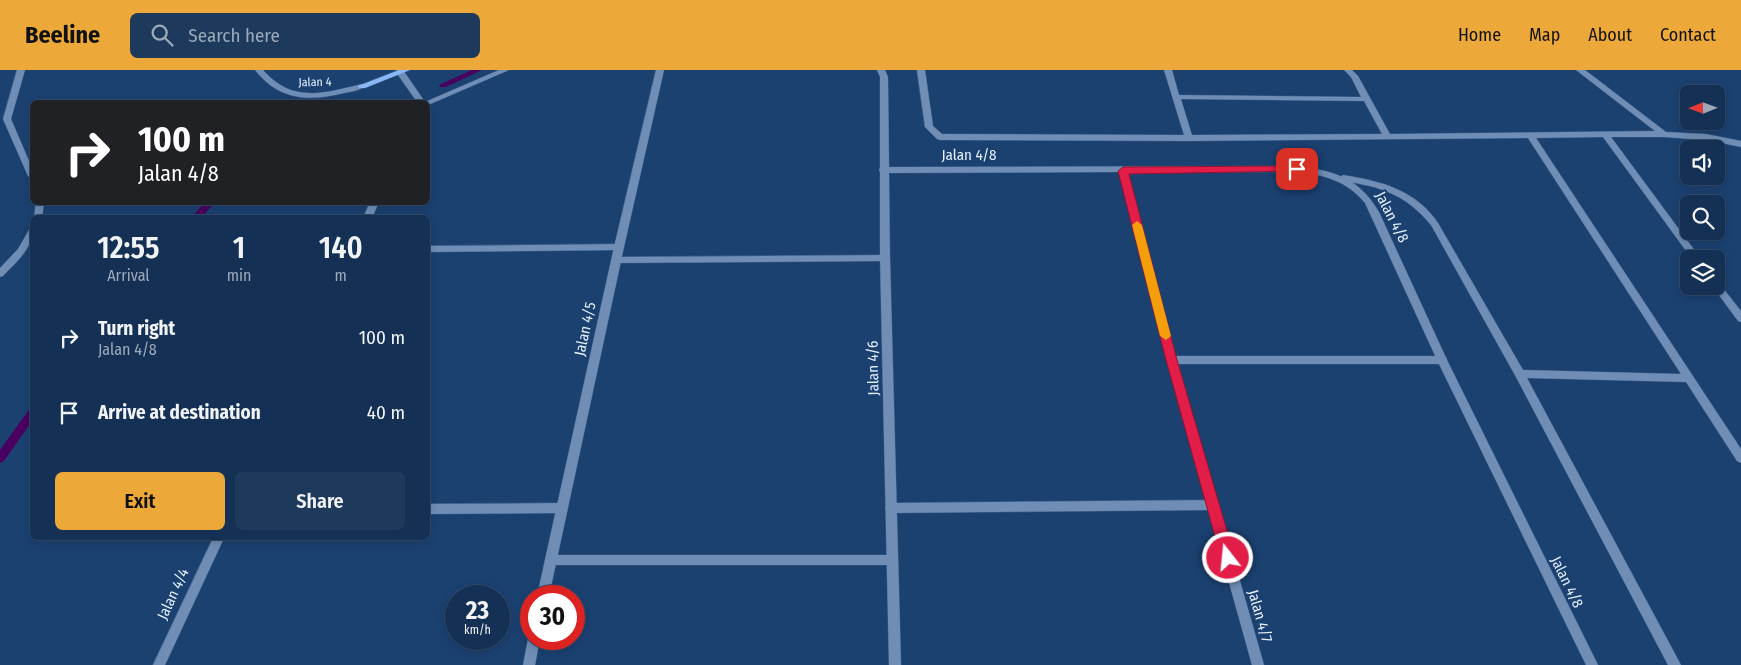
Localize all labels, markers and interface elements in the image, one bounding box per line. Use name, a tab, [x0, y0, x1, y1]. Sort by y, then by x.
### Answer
search box	[130, 13, 480, 58]
text: Beeline	[25, 21, 100, 49]
icon: search	[148, 21, 176, 49]
text: Search here	[188, 24, 280, 47]
text: Home	[1458, 24, 1501, 46]
text: Map	[1529, 24, 1560, 46]
text: About	[1588, 24, 1632, 46]
text: Contact	[1660, 24, 1716, 46]
street label: Jalan 4	[298, 75, 332, 89]
north arrow	[1680, 85, 1725, 130]
map controls	[1680, 85, 1725, 295]
text: 100 m	[138, 118, 225, 160]
icon: right	[55, 120, 120, 185]
button: sound	[1680, 140, 1725, 185]
street label: Jalan 4/8	[941, 146, 997, 164]
pin	[1276, 148, 1318, 190]
icon: arrive	[1283, 155, 1311, 183]
text: Jalan 4/8	[138, 160, 219, 187]
street label: Jalan 4/8	[1371, 188, 1413, 246]
button: search	[1680, 195, 1725, 240]
text: 12:55	[97, 230, 159, 266]
text: 1	[233, 230, 245, 266]
text: 140	[319, 230, 363, 266]
button: layers	[1680, 250, 1725, 295]
text: Arrival	[107, 266, 150, 285]
text: min	[227, 266, 251, 285]
text: m	[335, 266, 347, 285]
street label: Jalan 4/5	[571, 300, 599, 358]
text: Turn right	[98, 317, 175, 340]
icon: right	[55, 324, 83, 352]
text: 100 m	[359, 326, 405, 349]
text: Jalan 4/8	[98, 340, 157, 359]
street label: Jalan 4/6	[864, 340, 882, 396]
icon: arrive	[55, 399, 83, 427]
text: Arrive at destination	[98, 401, 261, 424]
text: 40 m	[367, 401, 405, 424]
button: Exit	[55, 472, 225, 530]
button: Share	[235, 472, 405, 530]
position arrow	[1201, 531, 1253, 583]
street label: Jalan 4/8	[1547, 553, 1587, 611]
street label: Jalan 4/4	[153, 566, 193, 622]
speed limit sign: 30	[520, 585, 585, 650]
street label: Jalan 4/7	[1244, 588, 1276, 644]
text: 23	[466, 596, 489, 626]
text: km/h	[464, 623, 491, 637]

